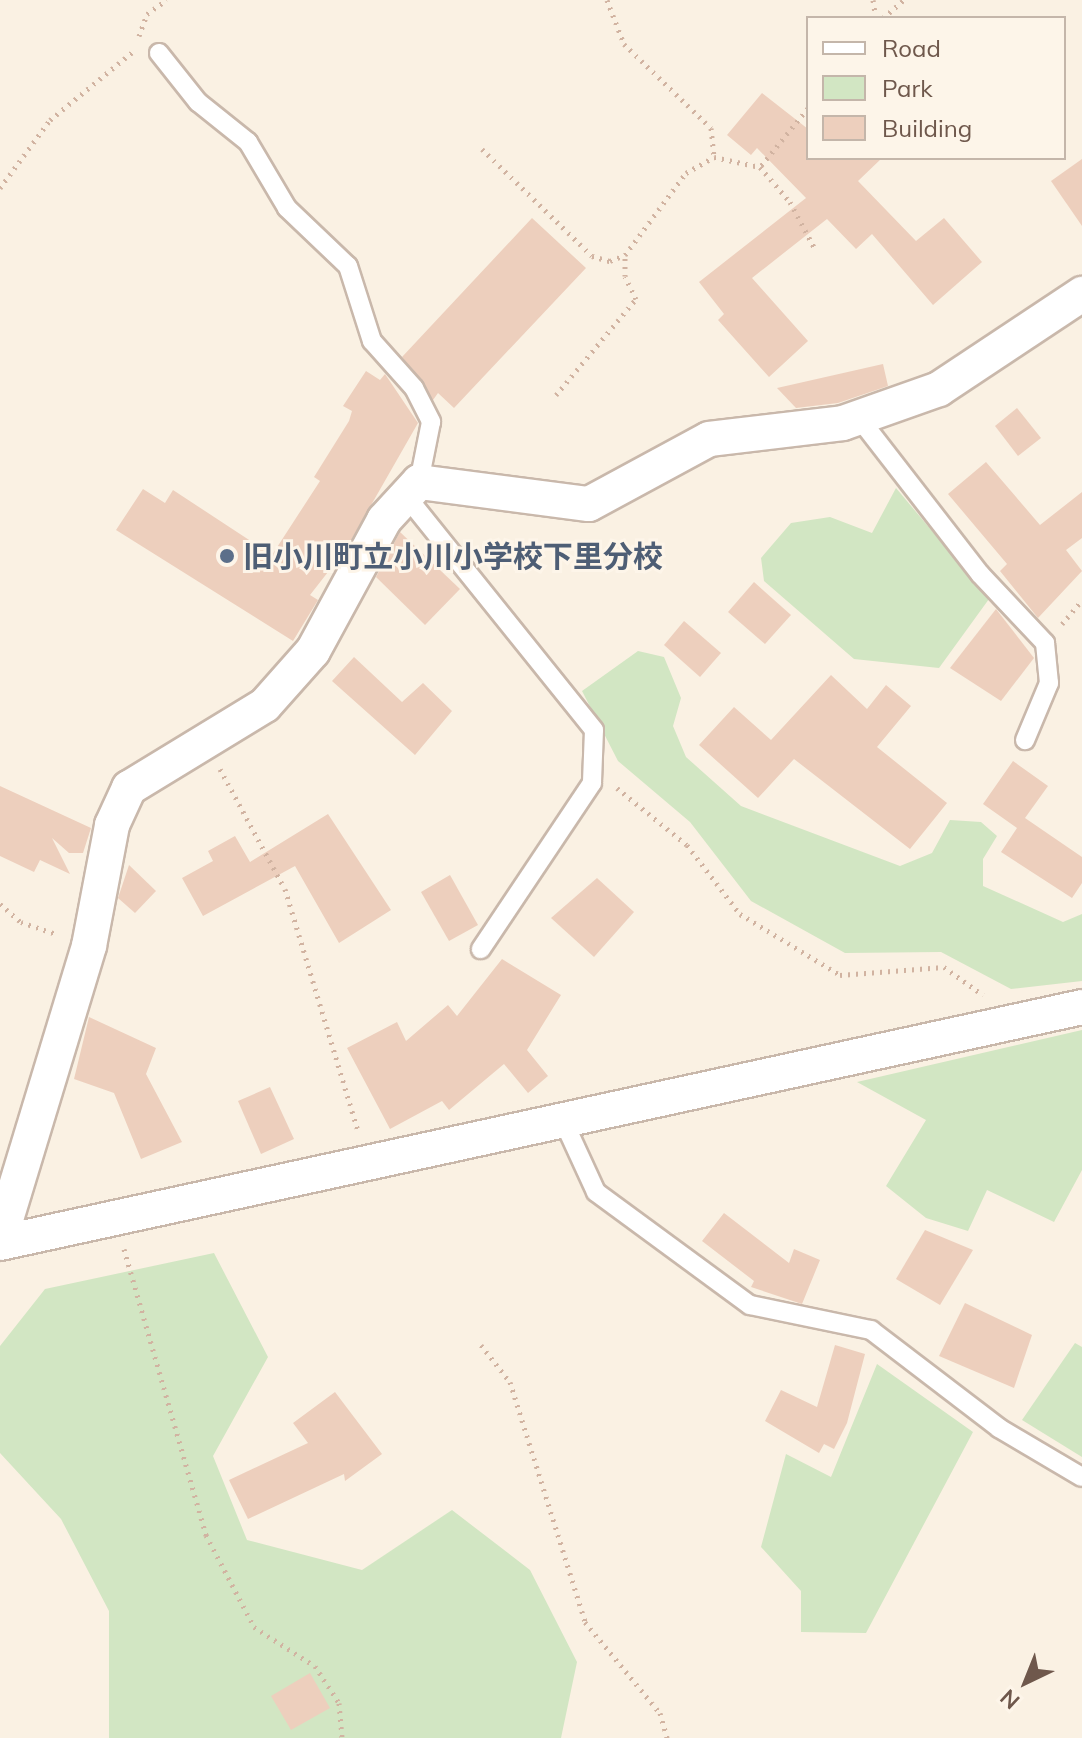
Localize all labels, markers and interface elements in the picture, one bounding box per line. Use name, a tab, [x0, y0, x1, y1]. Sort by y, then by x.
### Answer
legend	[806, 16, 1066, 160]
text: Road	[882, 33, 941, 63]
text: Park	[882, 73, 933, 103]
text: Building	[882, 113, 972, 143]
place label: 旧小川町立小川小学校下里分校	[243, 538, 663, 574]
marker: 旧小川町立小川小学校下里分校	[218, 547, 236, 565]
north arrow	[986, 1642, 1066, 1722]
text: N	[994, 1684, 1025, 1715]

